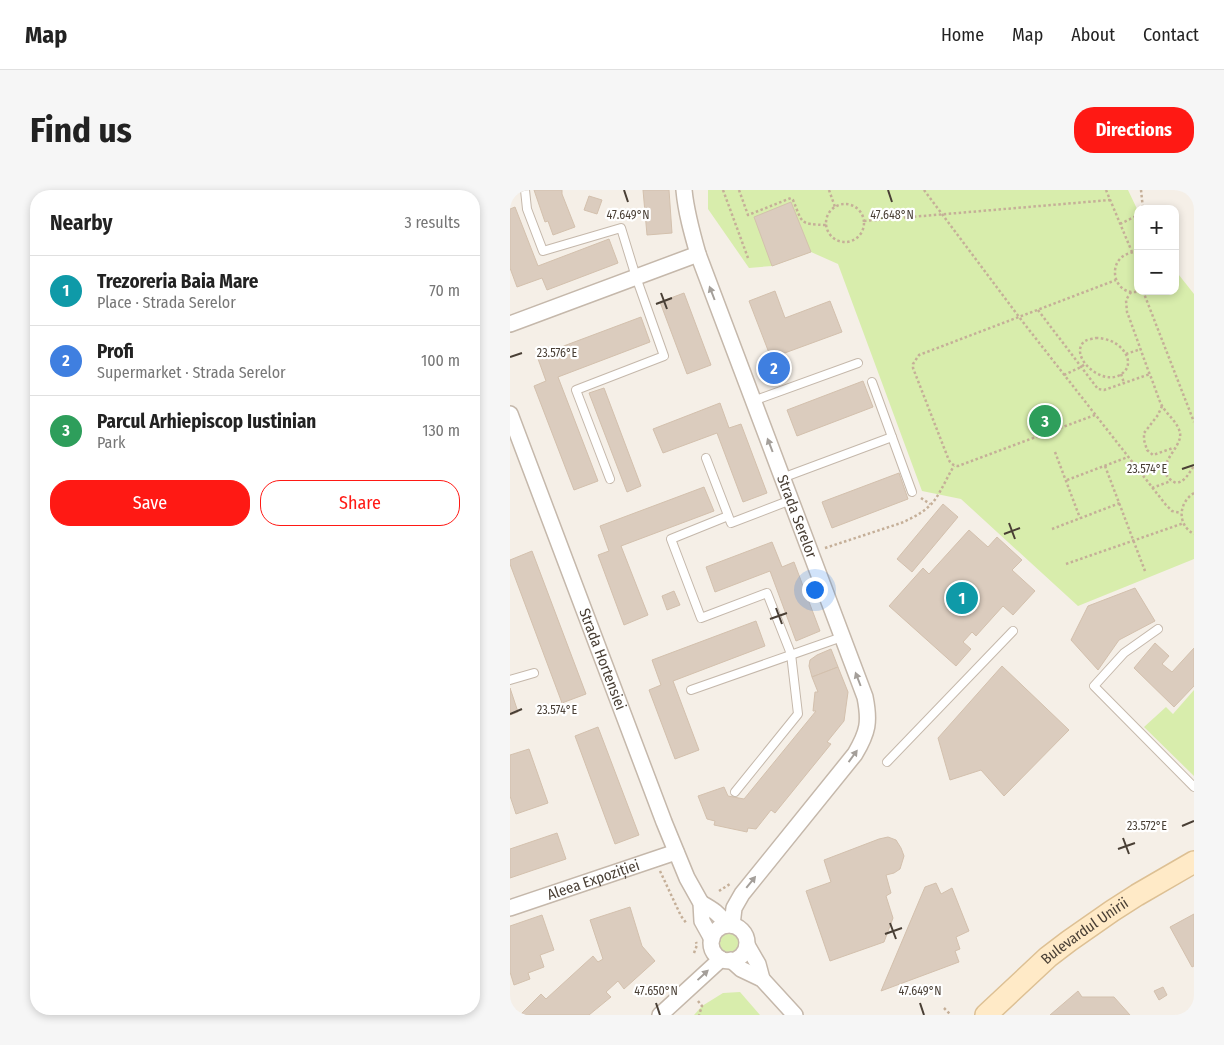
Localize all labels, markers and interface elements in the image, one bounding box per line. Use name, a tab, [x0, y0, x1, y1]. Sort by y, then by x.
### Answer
text: Map	[25, 21, 67, 49]
text: Home	[941, 24, 984, 46]
text: Map	[1012, 24, 1043, 46]
text: About	[1071, 24, 1115, 46]
text: Contact	[1143, 24, 1199, 46]
button: Directions	[1074, 107, 1194, 153]
text: Find us	[30, 109, 132, 151]
map controls	[1134, 205, 1179, 295]
button: +	[1134, 205, 1179, 250]
text: 47.649°N	[606, 208, 650, 222]
text: 47.648°N	[870, 208, 914, 222]
text: Nearby	[50, 210, 112, 236]
text: 3 results	[404, 213, 460, 232]
button: −	[1134, 250, 1179, 295]
text: Trezoreria Baia Mare	[97, 270, 258, 293]
text: 1	[63, 281, 69, 300]
text: 70 m	[429, 281, 460, 300]
one-way arrow	[708, 286, 716, 300]
text: Place · Strada Serelor	[97, 293, 236, 312]
text: Profi	[97, 340, 134, 363]
text: 23.576°E	[537, 346, 578, 360]
pin: 2	[758, 349, 790, 387]
text: 2	[62, 351, 70, 370]
text: 100 m	[421, 351, 460, 370]
text: Supermarket · Strada Serelor	[97, 363, 286, 382]
pin: 3	[1029, 402, 1061, 440]
text: Parcul Arhiepiscop Iustinian	[97, 410, 316, 433]
text: 3	[62, 421, 70, 440]
text: 130 m	[422, 421, 460, 440]
text: Park	[97, 433, 125, 452]
one-way arrow	[766, 437, 774, 452]
text: 23.574°E	[1127, 462, 1167, 476]
street label: Strada Serelor	[773, 472, 821, 561]
button: Save	[50, 480, 250, 526]
button: Share	[260, 480, 460, 526]
your location	[802, 577, 828, 603]
pin: 1	[946, 579, 978, 617]
street label: Strada Hortensiei	[575, 606, 630, 712]
one-way arrow	[854, 671, 862, 686]
text: 23.574°E	[537, 703, 577, 717]
one-way arrow	[848, 750, 859, 763]
text: 23.572°E	[1127, 819, 1167, 833]
street label: Aleea Expoziției	[545, 856, 642, 904]
one-way arrow	[746, 876, 757, 889]
street label: Bulevardul Unirii	[1037, 894, 1132, 968]
one-way arrow	[697, 969, 709, 981]
text: 47.650°N	[634, 984, 678, 998]
text: 47.649°N	[898, 984, 942, 998]

